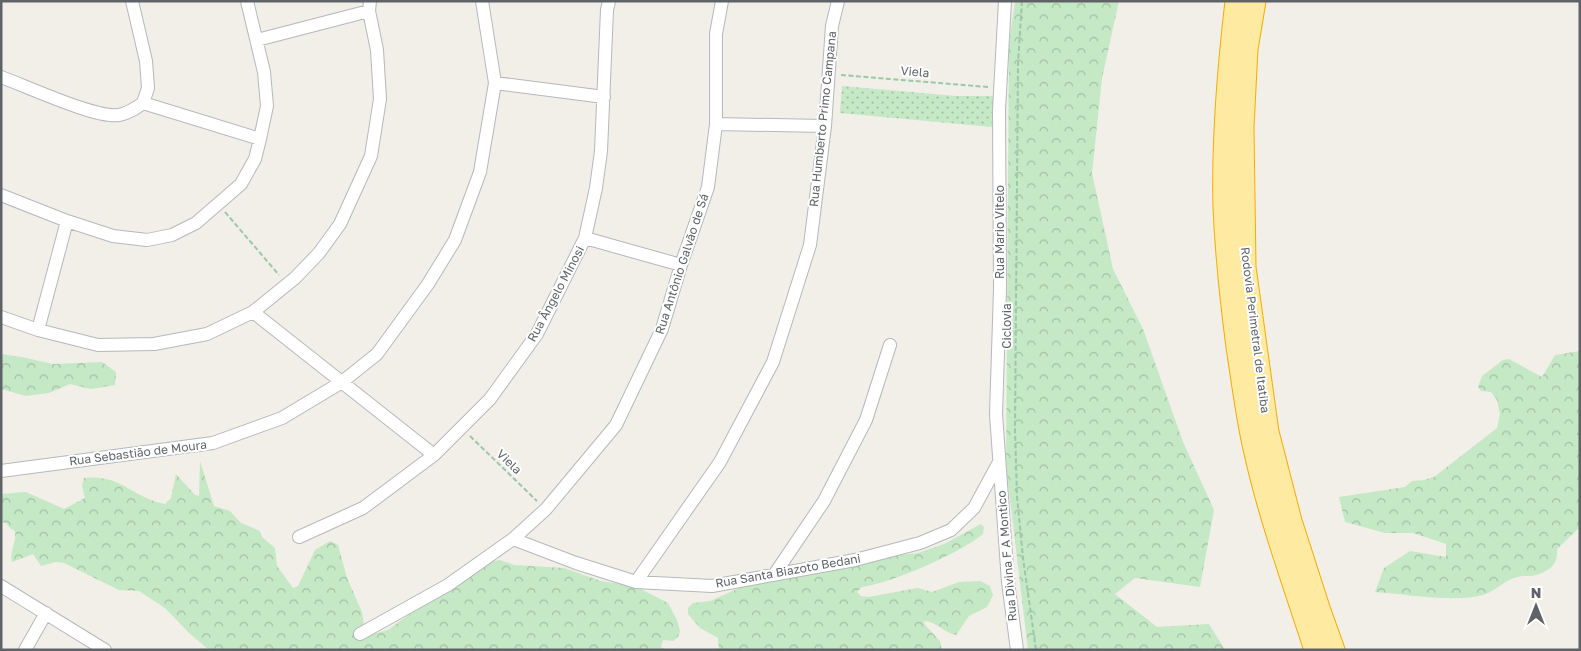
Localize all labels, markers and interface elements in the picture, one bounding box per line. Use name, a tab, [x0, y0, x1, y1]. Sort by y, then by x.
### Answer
street label: Rua Humberto Primo Campana	[806, 30, 839, 208]
street label: Viela	[900, 63, 930, 80]
street label: Rua Mario Vitelo	[992, 185, 1007, 279]
street label: Rua Antônio Galvão de Sá	[652, 192, 711, 336]
street label: Rua Ângelo Minosi	[524, 243, 587, 344]
street label: Rodovia Perimetral de Itatiba	[1238, 246, 1273, 414]
street label: Ciclovia	[999, 303, 1014, 349]
street label: Rua Sebastião de Moura	[68, 437, 208, 468]
street label: Viela	[494, 446, 525, 477]
street label: Rua Divina F A Montico	[993, 490, 1020, 622]
street label: Rua Santa Biazoto Bedani	[714, 550, 862, 591]
north arrow	[1511, 581, 1561, 631]
text: N	[1531, 584, 1541, 601]

